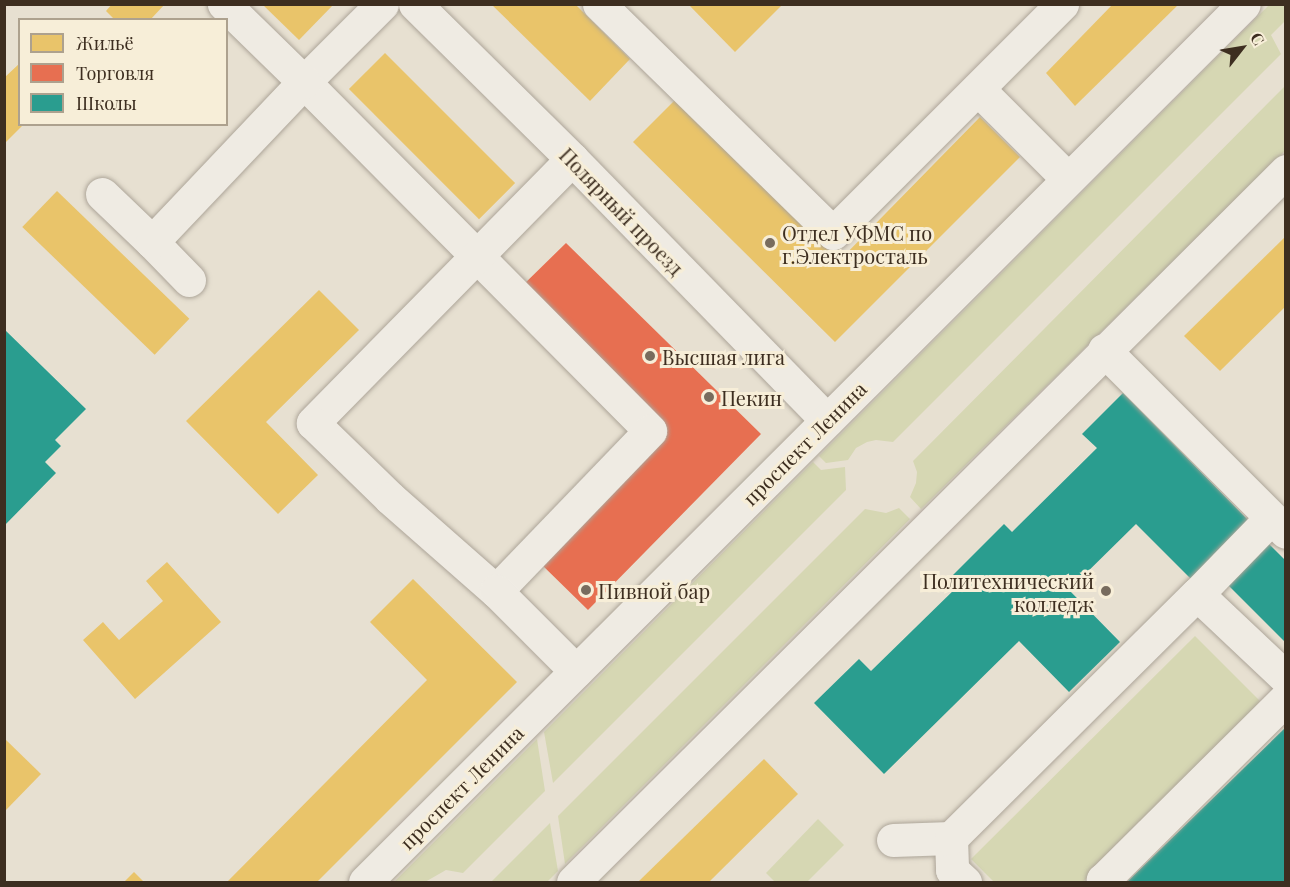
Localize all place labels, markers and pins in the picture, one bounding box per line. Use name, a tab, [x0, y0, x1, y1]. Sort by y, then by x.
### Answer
place label: Отдел УФМС по г.Электросталь	[782, 220, 932, 267]
marker: Отдел УФМС по г.Электросталь	[763, 236, 777, 250]
place label: Высшая лига	[662, 344, 785, 368]
marker: Высшая лига	[643, 349, 657, 363]
place label: Пекин	[721, 385, 782, 409]
marker: Пекин	[702, 390, 716, 404]
place label: Политехнический колледж	[922, 568, 1094, 615]
place label: Пивной бар	[598, 578, 710, 602]
marker: Пивной бар	[579, 583, 593, 597]
marker: Политехнический колледж	[1099, 584, 1113, 598]

